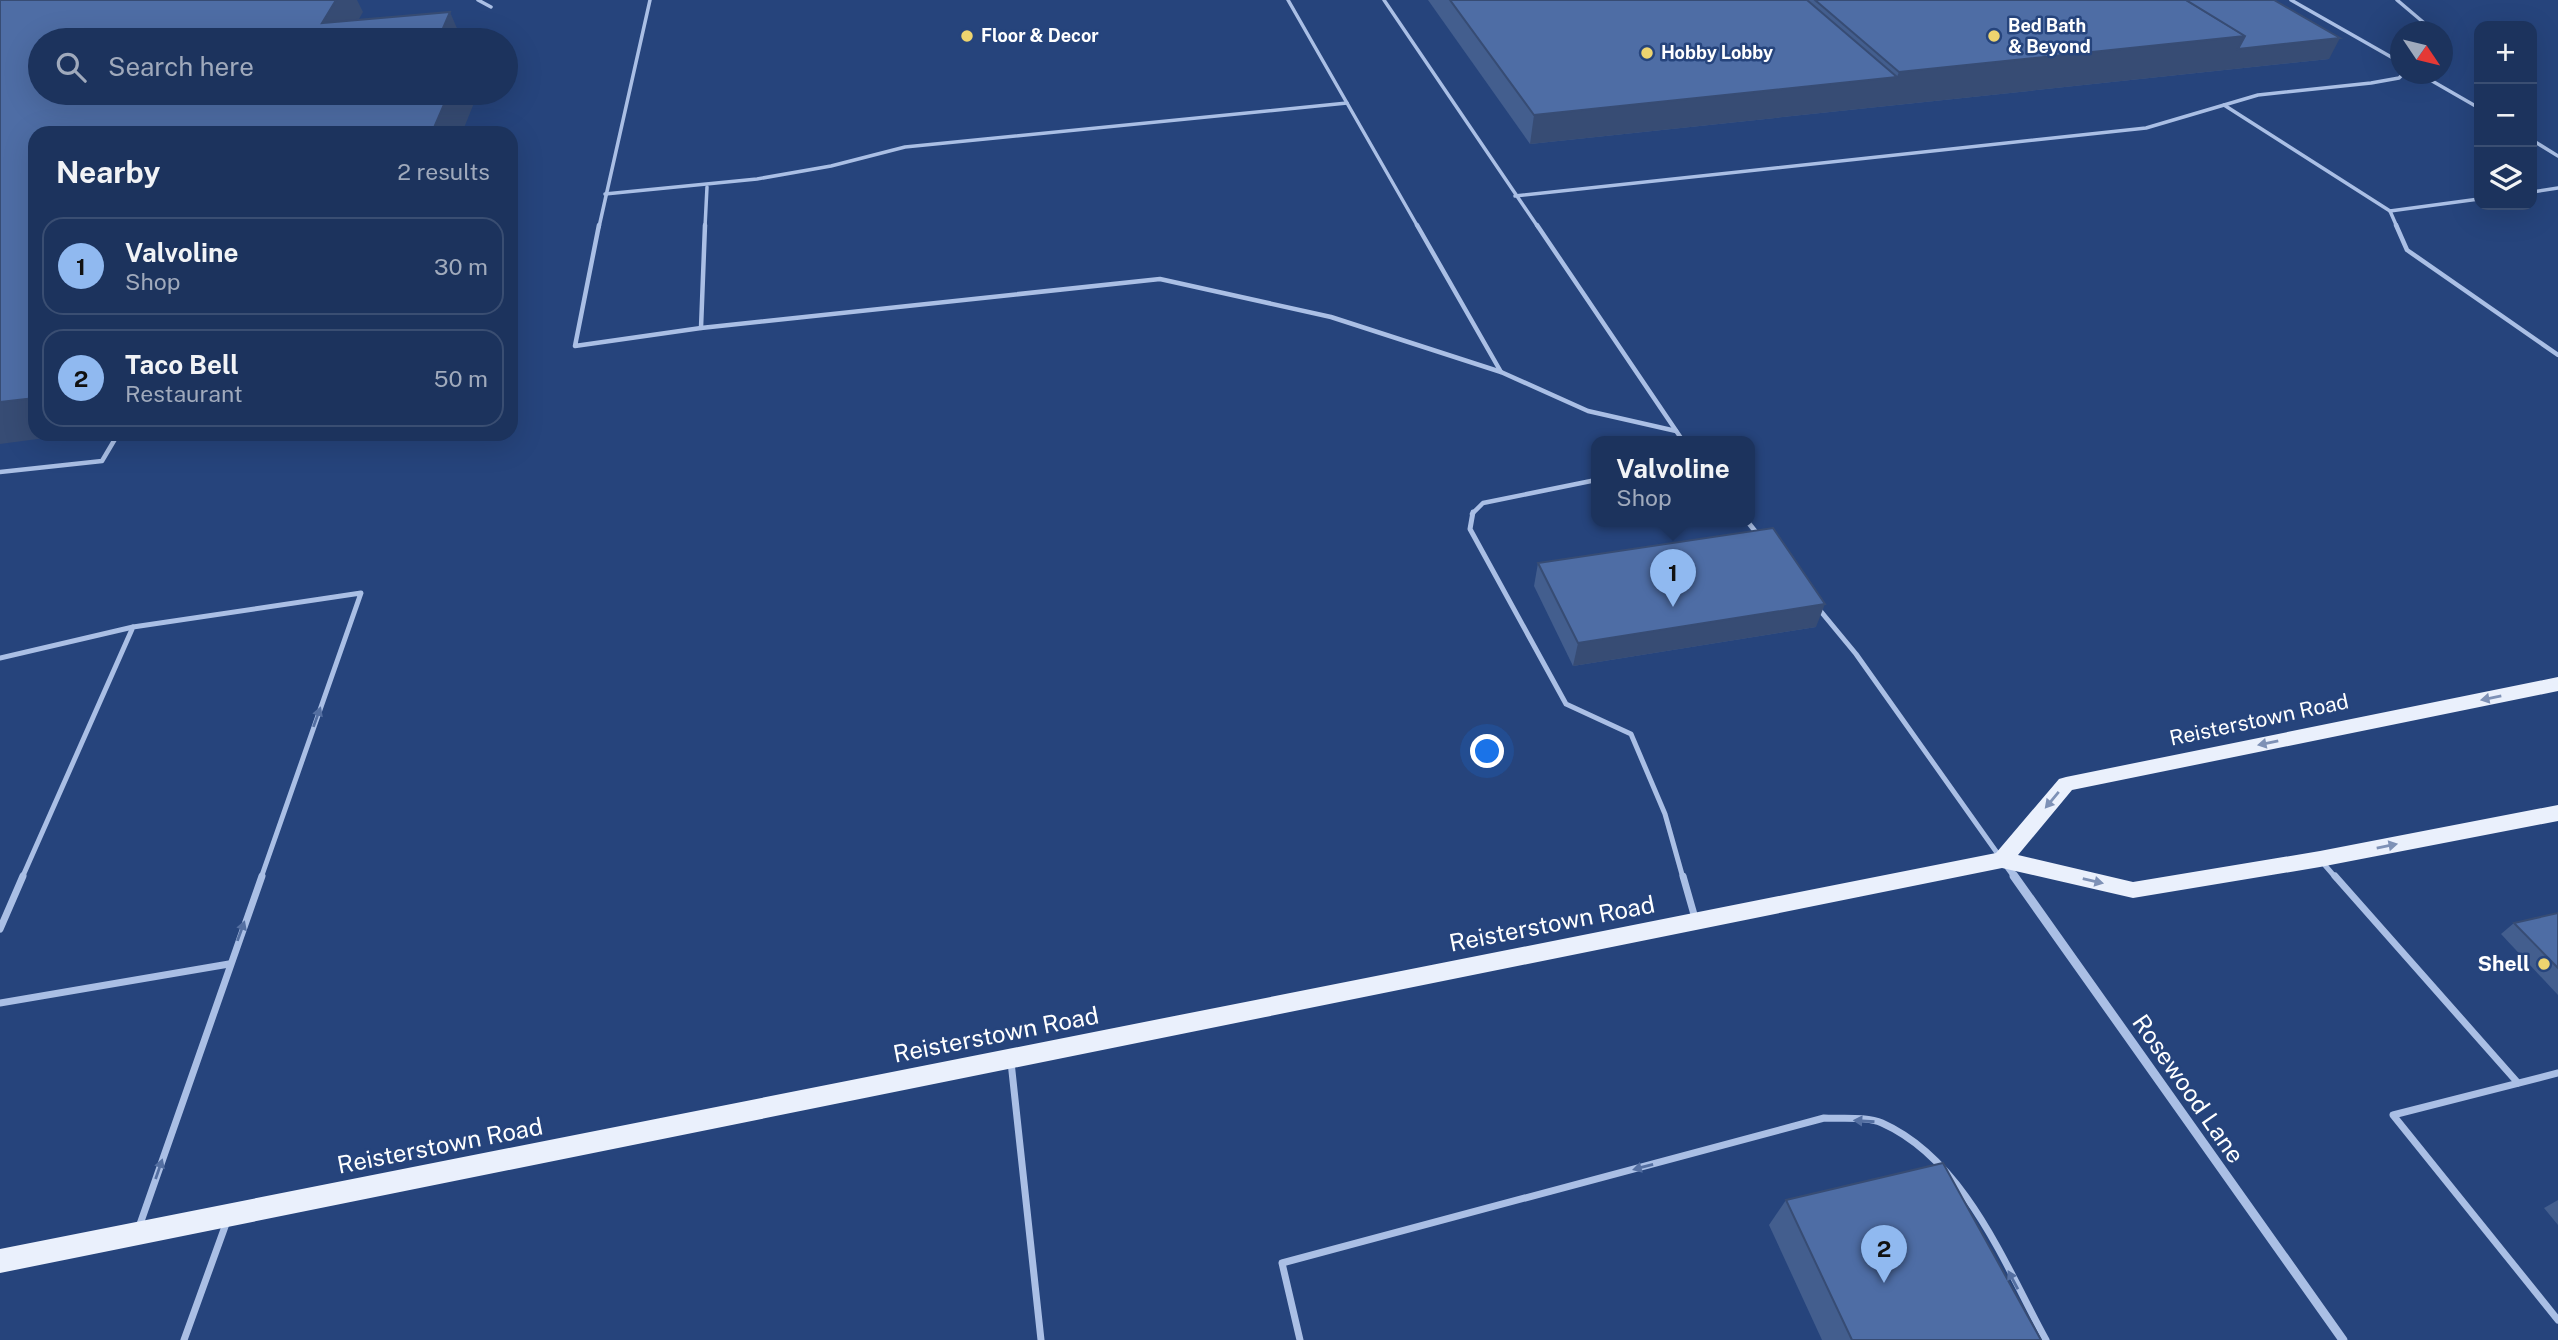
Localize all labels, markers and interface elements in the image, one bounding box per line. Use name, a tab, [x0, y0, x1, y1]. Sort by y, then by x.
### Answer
place label: Bed Bath & Beyond	[2008, 15, 2091, 57]
north arrow	[2390, 21, 2453, 84]
map controls	[2474, 21, 2537, 210]
button: +	[2474, 21, 2537, 84]
place label: Floor & Decor	[981, 25, 1099, 46]
search box	[28, 28, 518, 105]
marker: Floor & Decor	[959, 28, 975, 44]
marker: Bed Bath & Beyond	[1986, 28, 2002, 44]
place label: Hobby Lobby	[1661, 42, 1773, 63]
marker: Hobby Lobby	[1639, 45, 1655, 61]
icon: search	[52, 48, 90, 86]
text: Search here	[108, 51, 254, 82]
button: −	[2474, 84, 2537, 147]
button: layers	[2474, 147, 2537, 210]
text: Nearby	[56, 154, 160, 190]
text: 2 results	[397, 158, 490, 185]
text: Valvoline	[125, 237, 239, 268]
text: 1	[76, 253, 86, 280]
text: 30 m	[434, 253, 488, 280]
text: Shop	[125, 268, 180, 295]
text: Taco Bell	[125, 349, 239, 380]
text: 2	[74, 365, 88, 392]
text: 50 m	[434, 365, 488, 392]
text: Restaurant	[125, 380, 243, 407]
popup	[1591, 436, 1755, 527]
text: Valvoline	[1616, 453, 1730, 484]
text: Shop	[1616, 484, 1672, 511]
pin: 1	[1650, 549, 1696, 607]
street label: Reisterstown Road	[2167, 688, 2351, 751]
one-way arrow	[2480, 692, 2502, 703]
one-way arrow	[312, 706, 323, 727]
your location	[1470, 734, 1504, 768]
one-way arrow	[2257, 738, 2279, 749]
one-way arrow	[2045, 792, 2060, 809]
one-way arrow	[2376, 840, 2398, 851]
one-way arrow	[2082, 876, 2104, 887]
street label: Reisterstown Road	[1447, 889, 1657, 957]
one-way arrow	[236, 920, 247, 941]
place label: Shell	[2477, 951, 2530, 976]
marker: Shell	[2536, 956, 2552, 972]
street label: Reisterstown Road	[891, 1000, 1101, 1068]
street label: Rosewood Lane	[2127, 1009, 2250, 1168]
street label: Reisterstown Road	[335, 1111, 545, 1179]
one-way arrow	[1853, 1115, 1875, 1126]
one-way arrow	[154, 1159, 165, 1180]
one-way arrow	[1632, 1162, 1654, 1173]
pin: 2	[1861, 1225, 1907, 1283]
one-way arrow	[2007, 1270, 2019, 1290]

